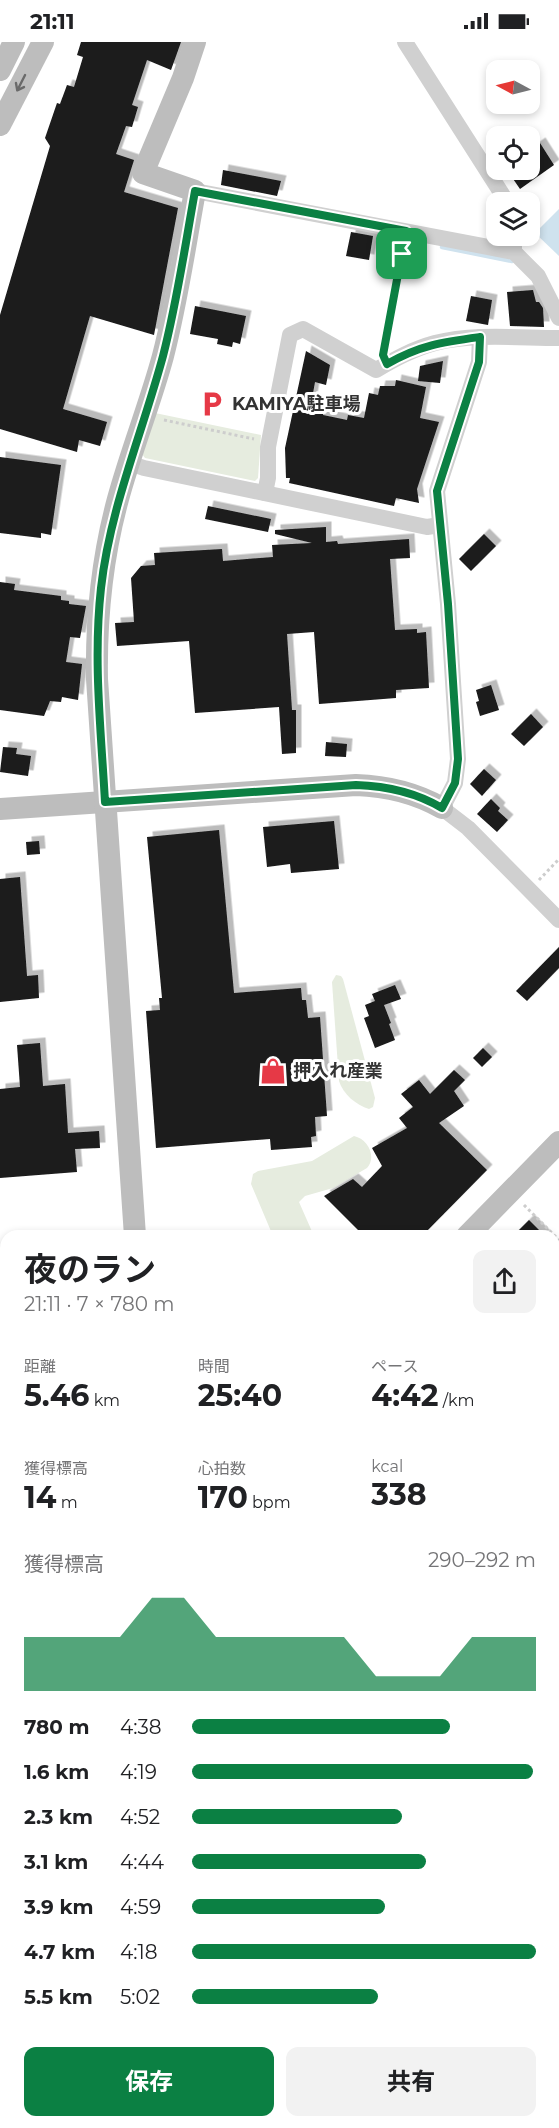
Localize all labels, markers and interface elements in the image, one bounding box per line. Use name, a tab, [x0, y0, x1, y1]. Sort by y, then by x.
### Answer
text: 21:11	[30, 8, 75, 35]
north arrow	[486, 60, 540, 114]
map controls	[486, 60, 540, 246]
one-way arrow	[15, 74, 26, 92]
button: locate	[486, 126, 540, 180]
button: layers	[486, 192, 540, 246]
pin	[376, 228, 427, 279]
icon: arrive	[385, 237, 418, 270]
parking icon: KAMIYA駐車場	[197, 389, 227, 419]
place label: KAMIYA駐車場	[232, 393, 360, 415]
shop icon: 押入れ産業	[258, 1056, 288, 1086]
place label: 押入れ産業	[293, 1060, 383, 1082]
text: 夜のラン	[24, 1249, 156, 1289]
button: share	[473, 1250, 536, 1313]
text: 21:11 · 7 × 780 m	[24, 1292, 174, 1316]
text: 距離	[24, 1357, 56, 1376]
text: 時間	[198, 1357, 230, 1376]
text: ペース	[371, 1357, 419, 1376]
text: 5.46	[24, 1377, 89, 1414]
text: 25:40	[198, 1377, 282, 1414]
text: 4:42	[371, 1377, 438, 1414]
text: km	[89, 1391, 120, 1410]
text: /km	[438, 1391, 475, 1410]
text: kcal	[371, 1457, 403, 1476]
text: 獲得標高	[24, 1459, 88, 1478]
text: 心拍数	[198, 1459, 246, 1478]
text: 338	[371, 1476, 427, 1513]
text: 14	[24, 1479, 56, 1516]
text: 170	[198, 1479, 248, 1516]
text: m	[56, 1493, 78, 1512]
text: bpm	[248, 1493, 291, 1512]
text: 290–292 m	[428, 1548, 536, 1572]
text: 獲得標高	[24, 1552, 104, 1576]
text: 780 m	[24, 1715, 89, 1739]
text: 4:38	[120, 1715, 162, 1739]
text: 1.6 km	[24, 1760, 89, 1784]
text: 4:19	[120, 1760, 157, 1784]
text: 2.3 km	[24, 1805, 93, 1829]
text: 4:52	[120, 1805, 160, 1829]
text: 3.1 km	[24, 1850, 88, 1874]
text: 4:44	[120, 1850, 164, 1874]
text: 3.9 km	[24, 1895, 94, 1919]
text: 4:59	[120, 1895, 161, 1919]
text: 4.7 km	[24, 1940, 95, 1964]
text: 4:18	[120, 1940, 158, 1964]
text: 5.5 km	[24, 1985, 93, 2009]
text: 5:02	[120, 1985, 160, 2009]
button: 保存	[24, 2047, 274, 2116]
button: 共有	[286, 2047, 536, 2116]

